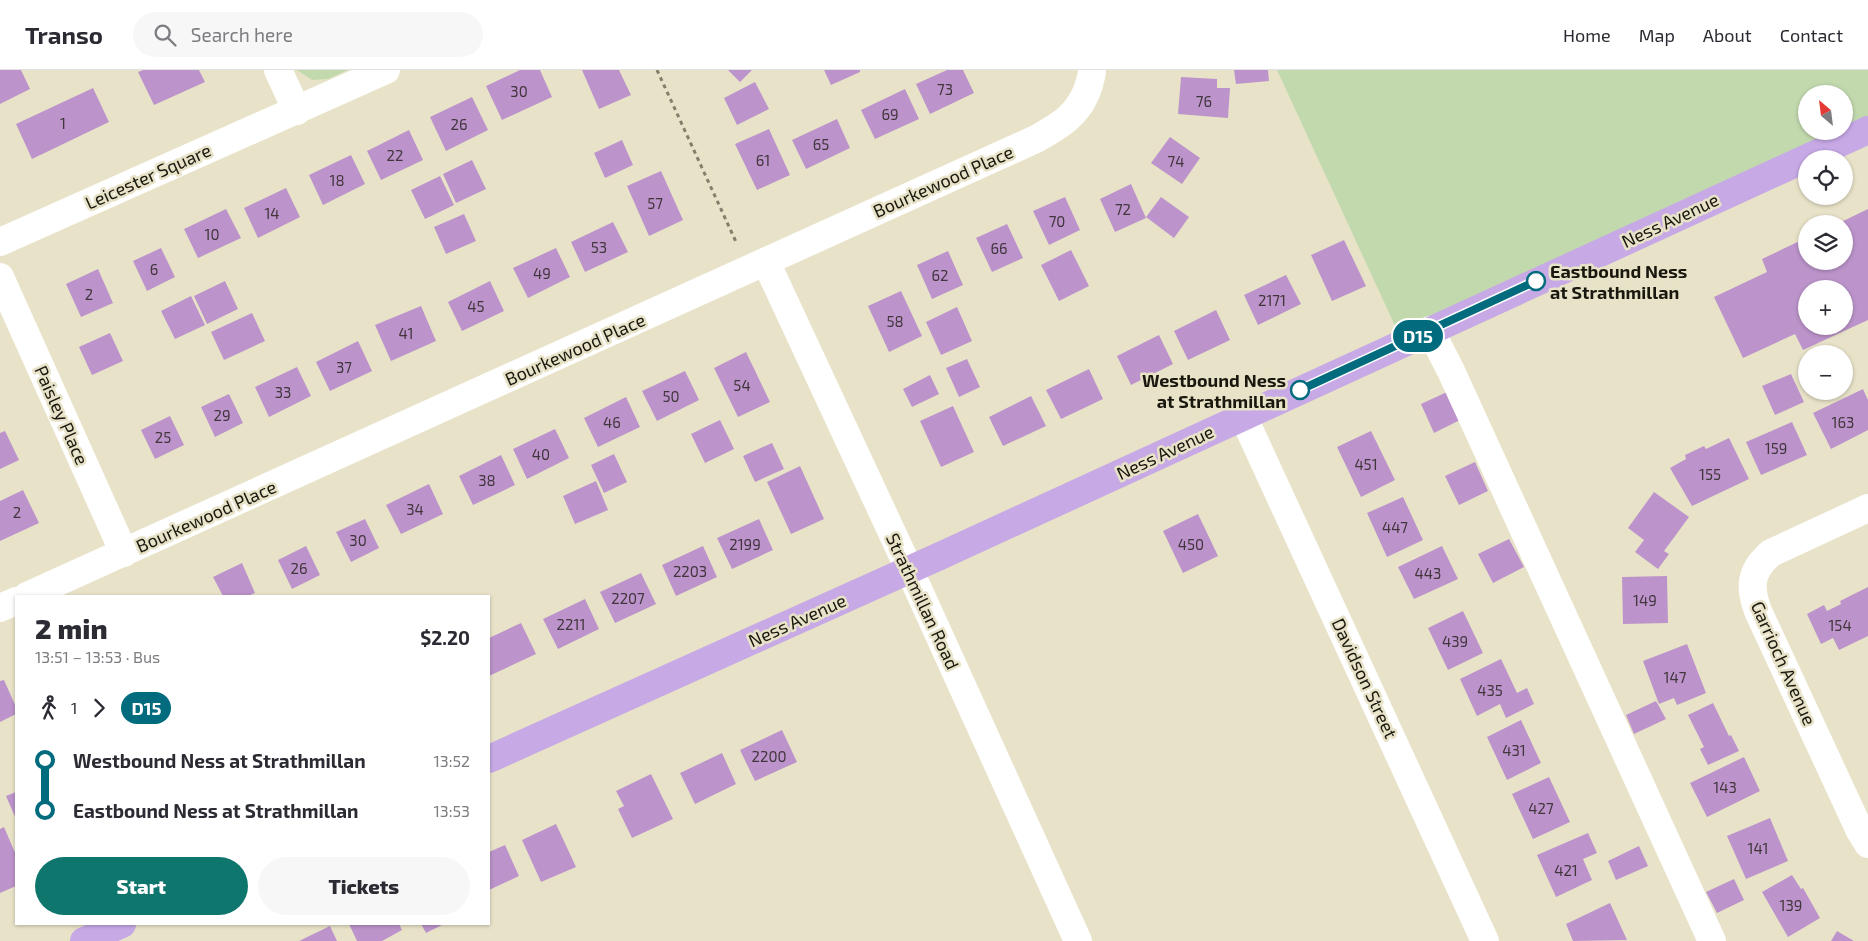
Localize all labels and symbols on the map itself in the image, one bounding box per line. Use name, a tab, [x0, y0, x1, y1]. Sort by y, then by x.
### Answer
house number: 73	[937, 80, 953, 98]
house number: 30	[510, 82, 528, 100]
north arrow	[1798, 85, 1852, 140]
house number: 76	[1196, 92, 1212, 110]
house number: 69	[881, 105, 899, 123]
house number: 1	[60, 114, 66, 132]
house number: 26	[450, 115, 468, 133]
house number: 65	[813, 135, 829, 153]
street label: Leicester Square	[82, 138, 214, 214]
street label: Bourkewood Place	[869, 140, 1017, 222]
house number: 22	[387, 146, 403, 164]
house number: 61	[756, 151, 770, 169]
house number: 74	[1168, 152, 1184, 170]
house number: 18	[329, 171, 345, 189]
street label: Ness Avenue	[1618, 188, 1722, 252]
house number: 57	[647, 194, 663, 212]
house number: 72	[1115, 200, 1131, 218]
house number: 14	[264, 204, 280, 222]
house number: 70	[1049, 212, 1065, 230]
house number: 10	[204, 225, 220, 243]
house number: 53	[591, 238, 607, 256]
house number: 66	[990, 239, 1008, 257]
house number: 6	[150, 260, 158, 278]
place label: Eastbound Ness at Strathmillan	[1550, 260, 1687, 303]
house number: 49	[533, 264, 551, 282]
house number: 62	[931, 266, 949, 284]
marker: Eastbound Ness at Strathmillan	[1526, 271, 1546, 291]
house number: 2	[85, 285, 93, 303]
house number: 2171	[1258, 291, 1286, 309]
house number: 45	[467, 297, 485, 315]
street label: Bourkewood Place	[501, 308, 649, 390]
house number: 58	[886, 312, 904, 330]
line badge: D15	[1389, 320, 1447, 352]
house number: 41	[398, 324, 414, 342]
house number: 37	[336, 358, 352, 376]
street label: Paisley Place	[30, 362, 94, 468]
place label: Westbound Ness at Strathmillan	[1142, 369, 1286, 412]
house number: 54	[733, 376, 751, 394]
marker: Westbound Ness at Strathmillan	[1290, 380, 1310, 400]
house number: 33	[275, 383, 291, 401]
house number: 50	[662, 387, 680, 405]
house number: 29	[213, 406, 231, 424]
house number: 46	[603, 413, 621, 431]
house number: 163	[1832, 413, 1854, 431]
street label: Ness Avenue	[1113, 420, 1217, 484]
house number: 25	[155, 428, 171, 446]
house number: 159	[1765, 439, 1787, 457]
house number: 40	[532, 445, 550, 463]
house number: 451	[1354, 455, 1378, 473]
house number: 155	[1699, 465, 1721, 483]
house number: 38	[478, 471, 496, 489]
street label: Bourkewood Place	[132, 475, 280, 557]
house number: 34	[406, 500, 424, 518]
house number: 2	[13, 503, 21, 521]
house number: 447	[1382, 518, 1408, 536]
street label: Strathmillan Road	[882, 529, 964, 673]
house number: 30	[349, 531, 367, 549]
house number: 2199	[729, 535, 761, 553]
house number: 450	[1178, 535, 1204, 553]
house number: 26	[290, 559, 308, 577]
house number: 2203	[673, 562, 707, 580]
house number: 443	[1415, 564, 1441, 582]
house number: 2207	[611, 589, 645, 607]
street label: Ness Avenue	[745, 589, 849, 651]
house number: 149	[1633, 591, 1657, 609]
street label: Garrioch Avenue	[1747, 598, 1821, 728]
street label: Davidson Street	[1328, 614, 1403, 742]
house number: 2211	[557, 615, 585, 633]
house number: 154	[1828, 616, 1852, 634]
house number: 439	[1442, 632, 1468, 650]
house number: 147	[1664, 668, 1687, 686]
house number: 435	[1477, 681, 1503, 699]
house number: 431	[1502, 741, 1526, 759]
house number: 2200	[752, 747, 786, 765]
house number: 143	[1713, 778, 1737, 796]
house number: 427	[1528, 799, 1554, 817]
house number: 141	[1747, 839, 1769, 857]
house number: 421	[1554, 861, 1578, 879]
house number: 139	[1780, 896, 1802, 914]

